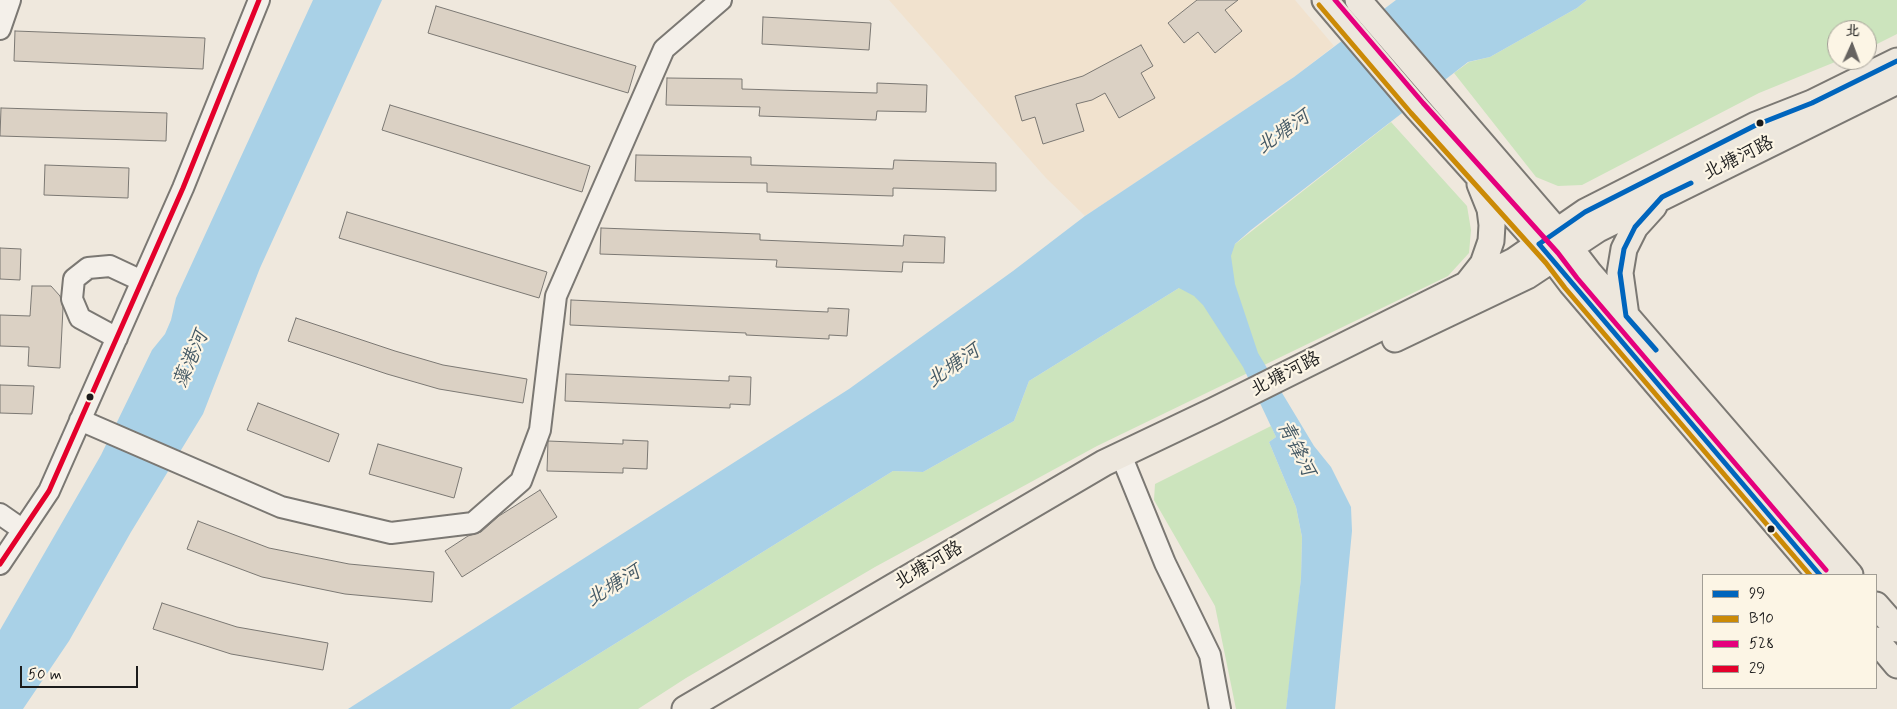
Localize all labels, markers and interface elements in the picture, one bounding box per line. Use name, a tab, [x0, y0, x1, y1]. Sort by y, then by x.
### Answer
north arrow	[1827, 20, 1877, 70]
text: 北	[1845, 22, 1860, 40]
water label: 北塘河	[1253, 106, 1315, 160]
unlabelled marker	[1755, 118, 1765, 128]
street label: 北塘河路	[1700, 132, 1778, 186]
water label: 藻港河	[169, 328, 215, 392]
water label: 北塘河	[923, 340, 985, 394]
street label: 北塘河路	[1247, 348, 1325, 402]
unlabelled marker	[85, 392, 95, 402]
water label: 青锋河	[1271, 417, 1319, 481]
unlabelled marker	[1766, 524, 1776, 534]
street label: 北塘河路	[890, 537, 968, 595]
water label: 北塘河	[582, 561, 646, 613]
legend	[1702, 574, 1877, 689]
text: 99	[1749, 584, 1765, 604]
text: B10	[1749, 609, 1774, 629]
text: 528	[1749, 634, 1774, 654]
scale bar	[22, 656, 140, 688]
text: 29	[1749, 659, 1765, 679]
text: 50 m	[28, 665, 62, 685]

